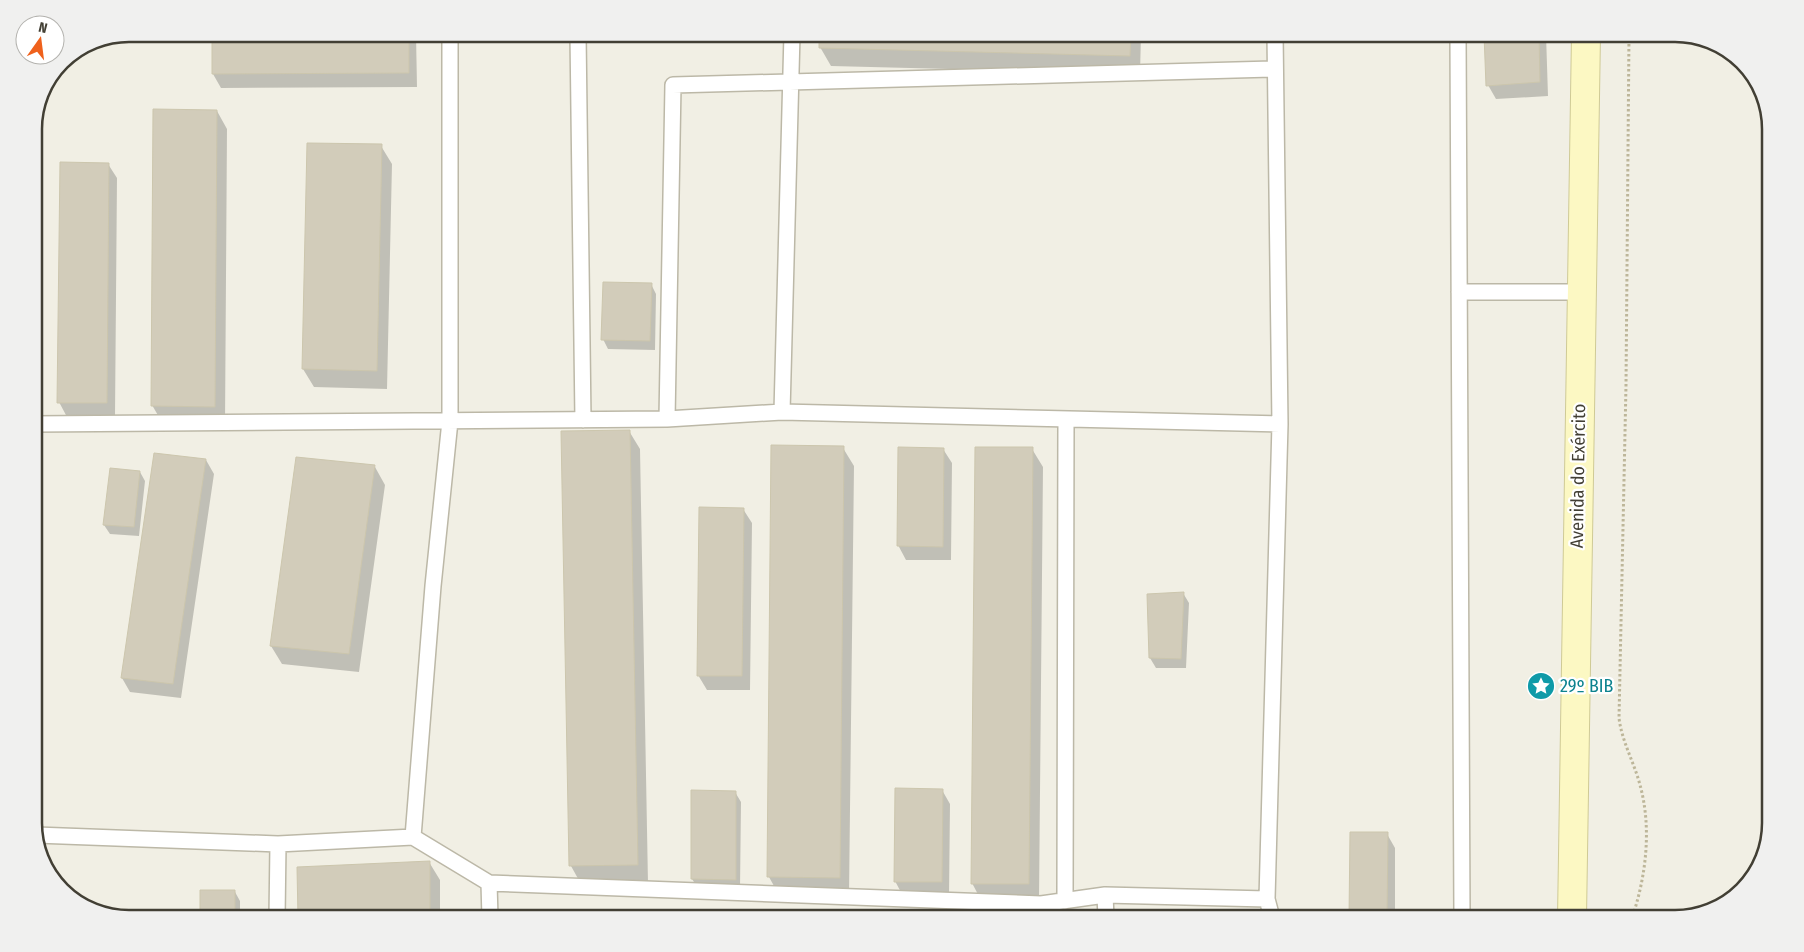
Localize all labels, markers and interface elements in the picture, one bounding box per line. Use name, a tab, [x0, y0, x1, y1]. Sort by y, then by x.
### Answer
north arrow	[15, 15, 65, 65]
text: N	[37, 19, 49, 37]
street label: Avenida do Exército	[1566, 404, 1590, 548]
place icon: 29º BIB	[1526, 671, 1556, 701]
place label: 29º BIB	[1560, 675, 1614, 697]

